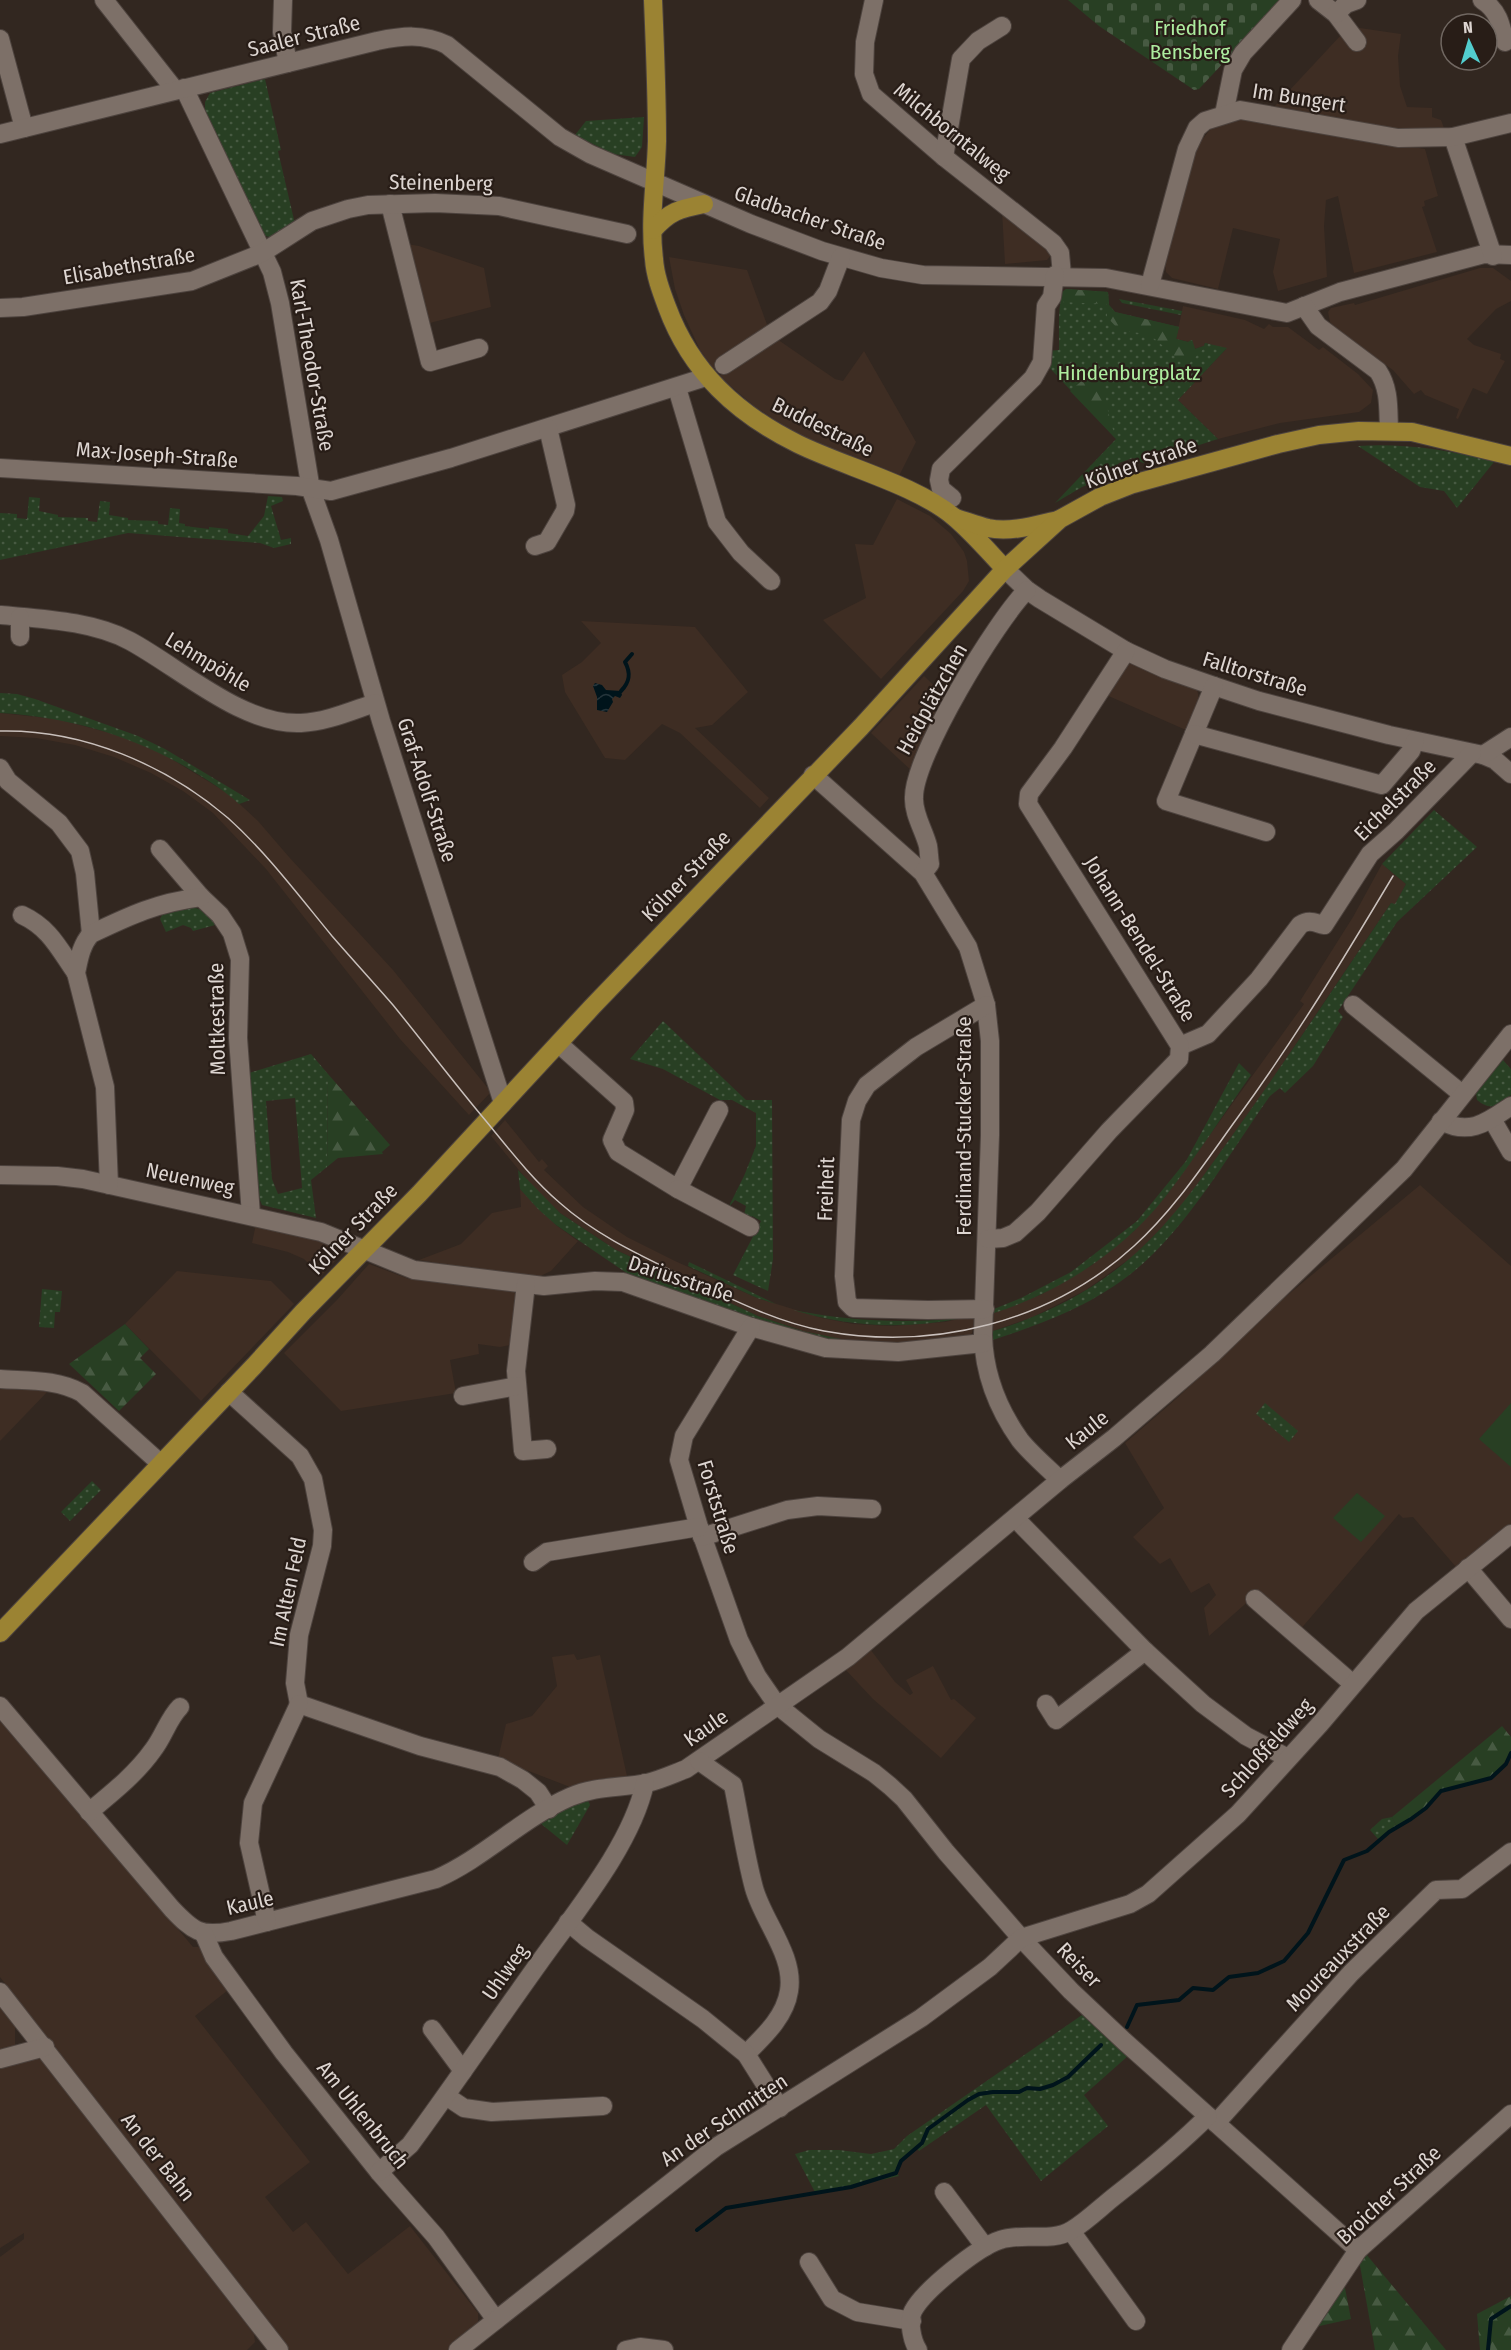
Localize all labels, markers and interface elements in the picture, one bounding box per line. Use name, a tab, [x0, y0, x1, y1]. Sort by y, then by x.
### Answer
street label: Saaler Straße	[245, 10, 363, 62]
north arrow	[1439, 12, 1499, 72]
park label: Friedhof Bensberg	[1150, 15, 1230, 65]
text: N	[1463, 18, 1473, 37]
street label: Milchborntalweg	[888, 77, 1016, 187]
street label: Im Bungert	[1250, 78, 1348, 118]
street label: Steinenberg	[389, 169, 493, 197]
street label: Gladbacher Straße	[731, 180, 889, 256]
street label: Elisabethstraße	[61, 242, 197, 290]
street label: Karl-Theodor-Straße	[284, 277, 340, 453]
park label: Hindenburgplatz	[1058, 360, 1200, 386]
street label: Buddestraße	[768, 391, 878, 463]
street label: Kölner Straße	[1081, 432, 1201, 494]
street label: Max-Joseph-Straße	[75, 436, 239, 474]
street label: Lehmpöhle	[160, 626, 256, 698]
street label: Heidplätzchen	[891, 639, 973, 759]
street label: Falltorstraße	[1199, 646, 1311, 702]
street label: Graf-Adolf-Straße	[391, 715, 463, 865]
street label: Eichelstraße	[1348, 753, 1442, 847]
street label: Kölner Straße	[636, 825, 736, 927]
street label: Johann-Bendel-Straße	[1078, 851, 1202, 1027]
street label: Moltkestraße	[203, 962, 231, 1076]
street label: Ferdinand-Stucker-Straße	[951, 1016, 977, 1236]
street label: Freiheit	[812, 1156, 840, 1222]
street label: Neuenweg	[144, 1157, 237, 1201]
street label: Kölner Straße	[303, 1178, 403, 1280]
street label: Dariusstraße	[625, 1250, 737, 1308]
street label: Kaule	[1060, 1405, 1114, 1455]
street label: Forststraße	[691, 1457, 745, 1557]
street label: Im Alten Feld	[264, 1535, 312, 1649]
street label: Schloßfeldweg	[1215, 1693, 1319, 1803]
street label: Kaule	[679, 1704, 733, 1752]
street label: Kaule	[224, 1885, 276, 1921]
street label: Moureauxstraße	[1280, 1899, 1396, 2017]
street label: Reiser	[1051, 1937, 1107, 1994]
street label: Uhlweg	[476, 1939, 534, 2005]
street label: Am Uhlenbruch	[311, 2056, 415, 2174]
street label: An der Schmitten	[655, 2068, 793, 2172]
street label: An der Bahn	[115, 2108, 201, 2206]
street label: Broicher Straße	[1331, 2140, 1447, 2250]

